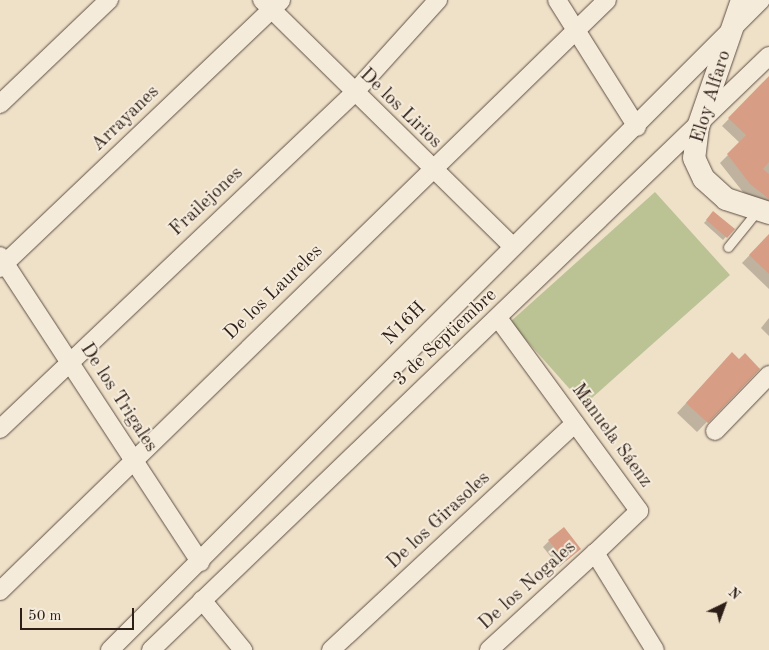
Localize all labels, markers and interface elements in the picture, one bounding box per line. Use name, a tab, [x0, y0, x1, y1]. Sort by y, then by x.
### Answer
street label: Eloy Alfaro	[687, 48, 737, 146]
street label: De los Lirios	[354, 64, 446, 154]
street label: Arrayanes	[87, 81, 165, 157]
street label: Frailejones	[166, 162, 248, 242]
street label: De los Laureles	[220, 240, 328, 346]
street label: 3 de Septiembre	[390, 284, 502, 392]
street label: N16H	[379, 298, 431, 350]
street label: De los Trigales	[74, 339, 162, 457]
street label: Manuela Sáenz	[566, 380, 656, 492]
street label: De los Girasoles	[383, 467, 495, 575]
street label: De los Nogales	[475, 536, 581, 636]
north arrow	[699, 580, 749, 630]
text: N	[725, 585, 743, 603]
scale bar	[22, 598, 136, 630]
text: 50 m	[28, 609, 62, 624]

